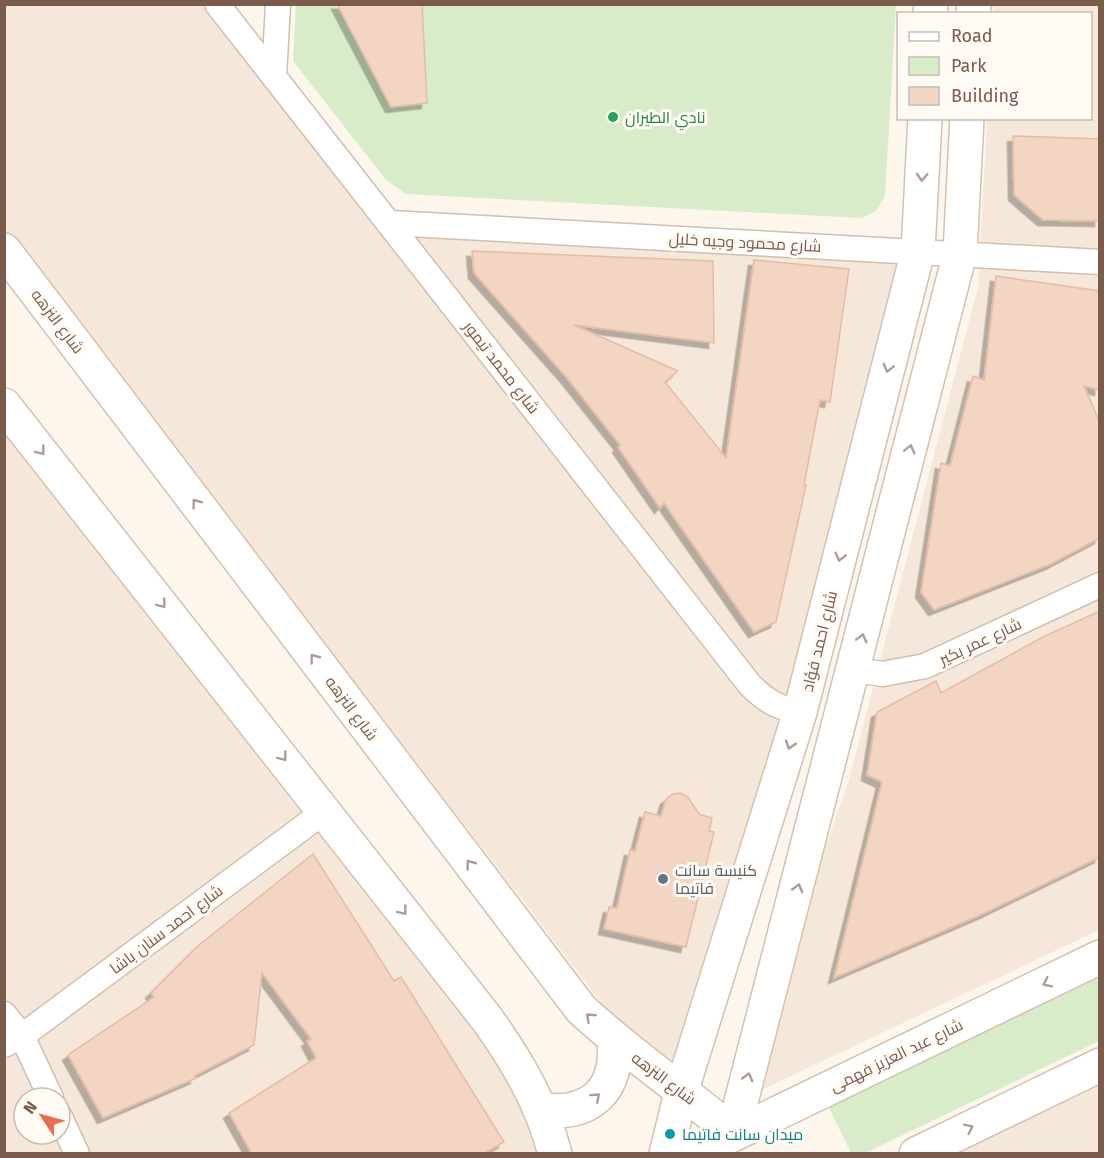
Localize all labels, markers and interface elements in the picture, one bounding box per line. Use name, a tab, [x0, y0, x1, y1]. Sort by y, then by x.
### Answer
legend	[897, 12, 1092, 120]
text: Road	[951, 25, 993, 47]
text: Park	[951, 55, 987, 77]
text: Building	[951, 85, 1019, 107]
place label: نادي الطيران	[625, 108, 705, 131]
marker: نادي الطيران	[606, 110, 620, 124]
one-way arrow	[916, 172, 929, 181]
street label: شارع محمود وجيه خليل	[668, 229, 822, 258]
street label: شارع النزهه	[26, 285, 88, 358]
street label: شارع محمد تيمور	[457, 317, 544, 419]
one-way arrow	[883, 363, 896, 373]
one-way arrow	[33, 444, 44, 455]
one-way arrow	[903, 444, 916, 454]
one-way arrow	[193, 499, 204, 510]
one-way arrow	[835, 552, 848, 562]
street label: شارع احمد فؤاد	[798, 589, 843, 694]
one-way arrow	[154, 597, 165, 608]
street label: شارع عمر بكير	[935, 614, 1025, 671]
one-way arrow	[855, 634, 868, 644]
one-way arrow	[311, 654, 322, 665]
street label: شارع النزهه	[320, 672, 382, 745]
one-way arrow	[784, 739, 797, 750]
one-way arrow	[275, 750, 286, 761]
one-way arrow	[467, 859, 478, 870]
place label: كنيسة سانت فاتيما	[675, 861, 757, 898]
marker: كنيسة سانت فاتيما	[656, 872, 670, 886]
street label: شارع احمد سنان باشا	[106, 881, 228, 980]
one-way arrow	[790, 883, 803, 893]
one-way arrow	[395, 904, 406, 915]
one-way arrow	[1042, 975, 1053, 987]
one-way arrow	[587, 1013, 597, 1024]
street label: شارع عبد العزيز فهمى	[827, 1015, 967, 1098]
street label: شارع النزهه	[627, 1048, 700, 1110]
one-way arrow	[741, 1072, 754, 1082]
north arrow	[12, 1086, 72, 1146]
one-way arrow	[589, 1093, 599, 1104]
text: N	[19, 1098, 41, 1117]
one-way arrow	[962, 1124, 973, 1136]
place label: ميدان سانت فاتيما	[682, 1125, 803, 1145]
marker: ميدان سانت فاتيما	[663, 1127, 677, 1141]

